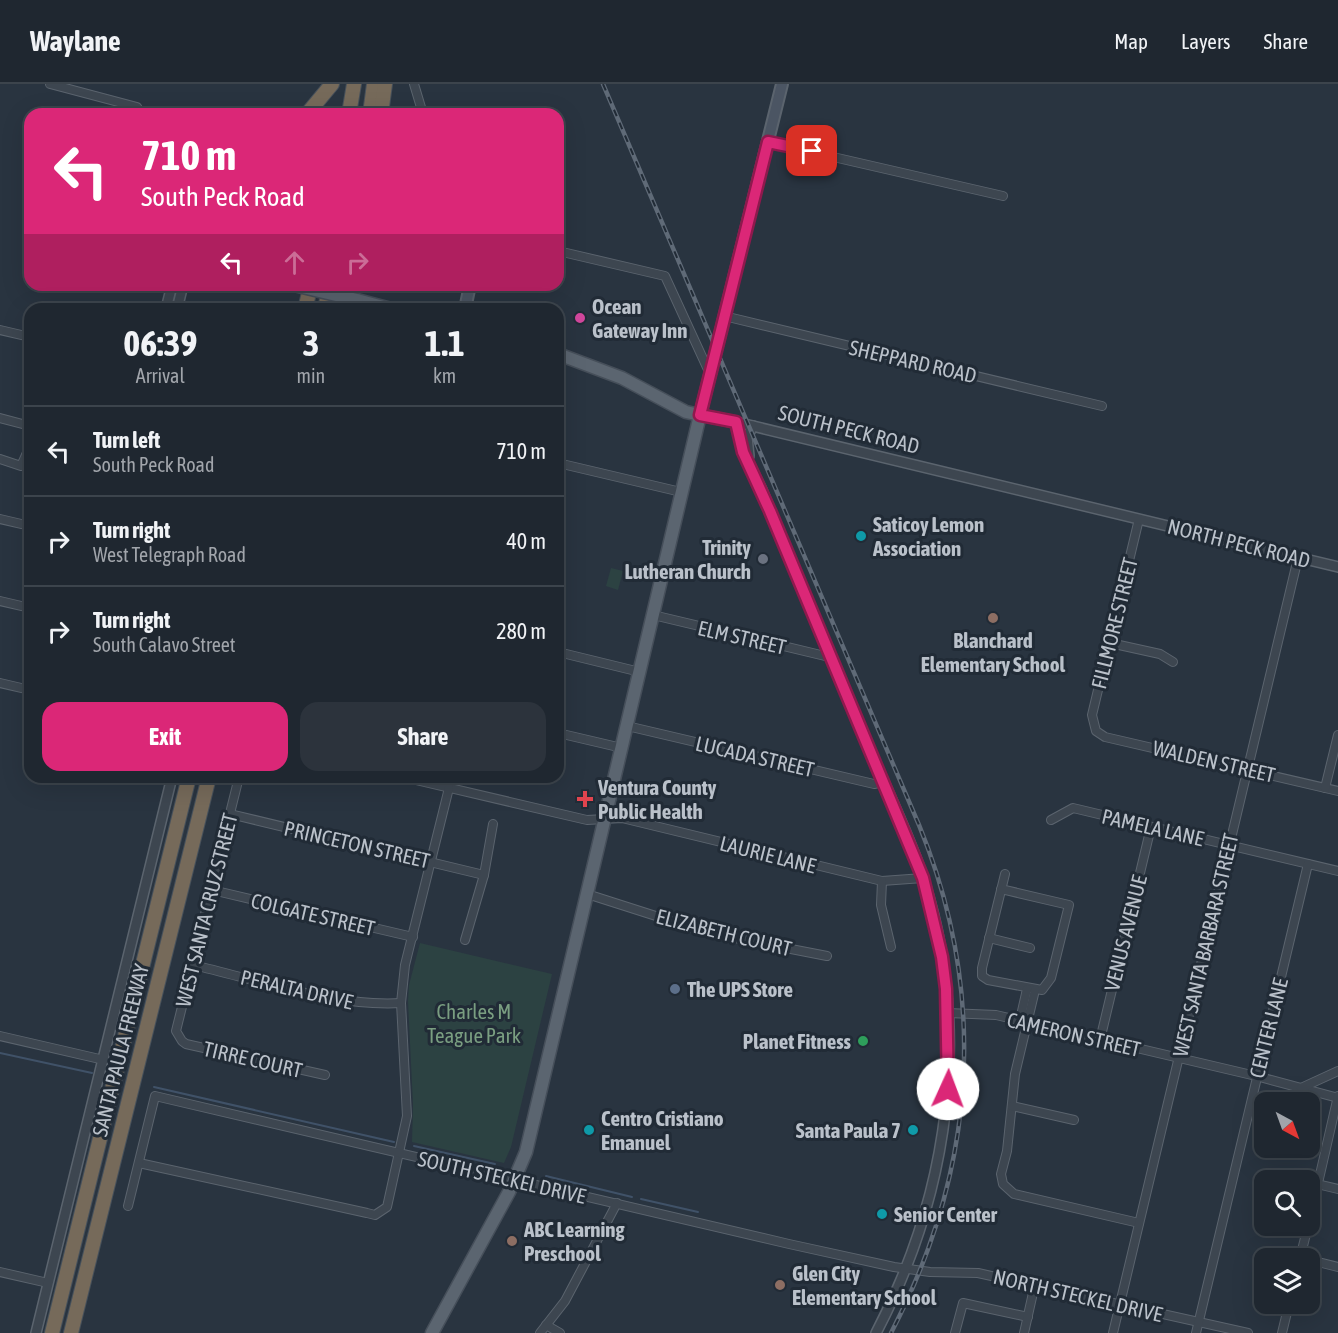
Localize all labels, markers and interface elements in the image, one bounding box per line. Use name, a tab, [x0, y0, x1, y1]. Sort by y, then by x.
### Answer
text: Waylane	[30, 25, 121, 57]
text: Map	[1114, 29, 1148, 53]
text: Layers	[1181, 29, 1231, 53]
text: Share	[1264, 29, 1308, 53]
pin	[786, 125, 837, 176]
text: 710 m	[141, 131, 236, 179]
icon: left	[42, 132, 120, 210]
icon: arrive	[795, 134, 828, 167]
text: South Peck Road	[141, 181, 305, 212]
icon: left	[215, 246, 248, 279]
icon: ahead	[278, 246, 311, 279]
icon: right	[341, 246, 374, 279]
place label: Ocean Gateway Inn	[592, 294, 687, 342]
marker: Ocean Gateway Inn	[573, 311, 587, 325]
text: 06:39	[123, 322, 197, 364]
text: 3	[302, 322, 319, 364]
text: 1.1	[425, 322, 465, 364]
street label: SHEPPARD ROAD	[847, 335, 979, 387]
text: Arrival	[136, 364, 185, 387]
text: min	[297, 364, 325, 387]
text: km	[433, 364, 456, 387]
street label: SOUTH PECK ROAD	[776, 400, 922, 458]
text: Turn left	[93, 427, 160, 453]
icon: left	[42, 435, 75, 468]
text: 710 m	[496, 438, 546, 464]
text: South Peck Road	[93, 453, 214, 476]
place label: Saticoy Lemon Association	[872, 512, 984, 560]
street label: NORTH PECK ROAD	[1165, 514, 1313, 572]
text: Turn right	[93, 517, 170, 543]
icon: right	[42, 525, 75, 558]
text: 40 m	[506, 528, 546, 554]
marker: Saticoy Lemon Association	[854, 529, 868, 543]
place label: Trinity Lutheran Church	[624, 535, 751, 583]
text: West Telegraph Road	[93, 543, 246, 566]
marker: Trinity Lutheran Church	[756, 552, 770, 566]
street label: FILLMORE STREET	[1086, 555, 1142, 691]
text: Turn right	[93, 607, 170, 633]
marker: Blanchard Elementary School	[986, 611, 1000, 625]
icon: right	[42, 615, 75, 648]
street label: ELM STREET	[696, 615, 788, 659]
text: 280 m	[496, 618, 546, 644]
place label: Blanchard Elementary School	[921, 628, 1066, 676]
text: South Calavo Street	[93, 633, 236, 656]
button: Exit	[42, 702, 288, 771]
button: Share	[300, 702, 546, 771]
street label: LUCADA STREET	[693, 731, 817, 781]
street label: WALDEN STREET	[1150, 735, 1278, 787]
place label: Ventura County Public Health	[597, 775, 717, 823]
marker: Ventura County Public Health	[576, 790, 594, 808]
street label: PAMELA LANE	[1100, 804, 1206, 850]
street label: WEST SANTA CRUZ STREET	[170, 811, 242, 1009]
street label: PRINCETON STREET	[282, 816, 432, 872]
street label: LAURIE LANE	[717, 830, 819, 878]
street label: WEST SANTA BARBARA STREET	[1168, 831, 1242, 1059]
street label: VENUS AVENUE	[1099, 873, 1151, 993]
street label: COLGATE STREET	[249, 888, 377, 940]
street label: ELIZABETH COURT	[654, 904, 794, 960]
street label: SANTA PAULA FREEWAY	[87, 961, 153, 1139]
street label: PERALTA DRIVE	[238, 964, 356, 1014]
street label: CENTER LANE	[1244, 976, 1292, 1080]
place label: The UPS Store	[687, 977, 793, 1001]
marker: The UPS Store	[668, 982, 682, 996]
park label: Charles M Teague Park	[427, 999, 521, 1047]
street label: CAMERON STREET	[1005, 1007, 1143, 1061]
place label: Planet Fitness	[743, 1029, 852, 1053]
marker: Planet Fitness	[856, 1034, 870, 1048]
street label: TIRRE COURT	[201, 1036, 305, 1082]
position arrow	[916, 1057, 980, 1121]
north arrow	[1254, 1092, 1320, 1158]
map controls	[1254, 1092, 1320, 1314]
place label: Centro Cristiano Emanuel	[601, 1106, 724, 1154]
place label: Santa Paula 7	[796, 1118, 901, 1142]
marker: Centro Cristiano Emanuel	[582, 1123, 596, 1137]
marker: Santa Paula 7	[906, 1123, 920, 1137]
street label: SOUTH STECKEL DRIVE	[416, 1146, 588, 1208]
button: search	[1254, 1170, 1320, 1236]
place label: Senior Center	[894, 1202, 998, 1226]
marker: Senior Center	[875, 1207, 889, 1221]
place label: ABC Learning Preschool	[523, 1217, 625, 1265]
marker: ABC Learning Preschool	[505, 1234, 519, 1248]
button: layers	[1254, 1248, 1320, 1314]
place label: Glen City Elementary School	[792, 1261, 937, 1309]
street label: NORTH STECKEL DRIVE	[991, 1264, 1165, 1326]
marker: Glen City Elementary School	[773, 1278, 787, 1292]

